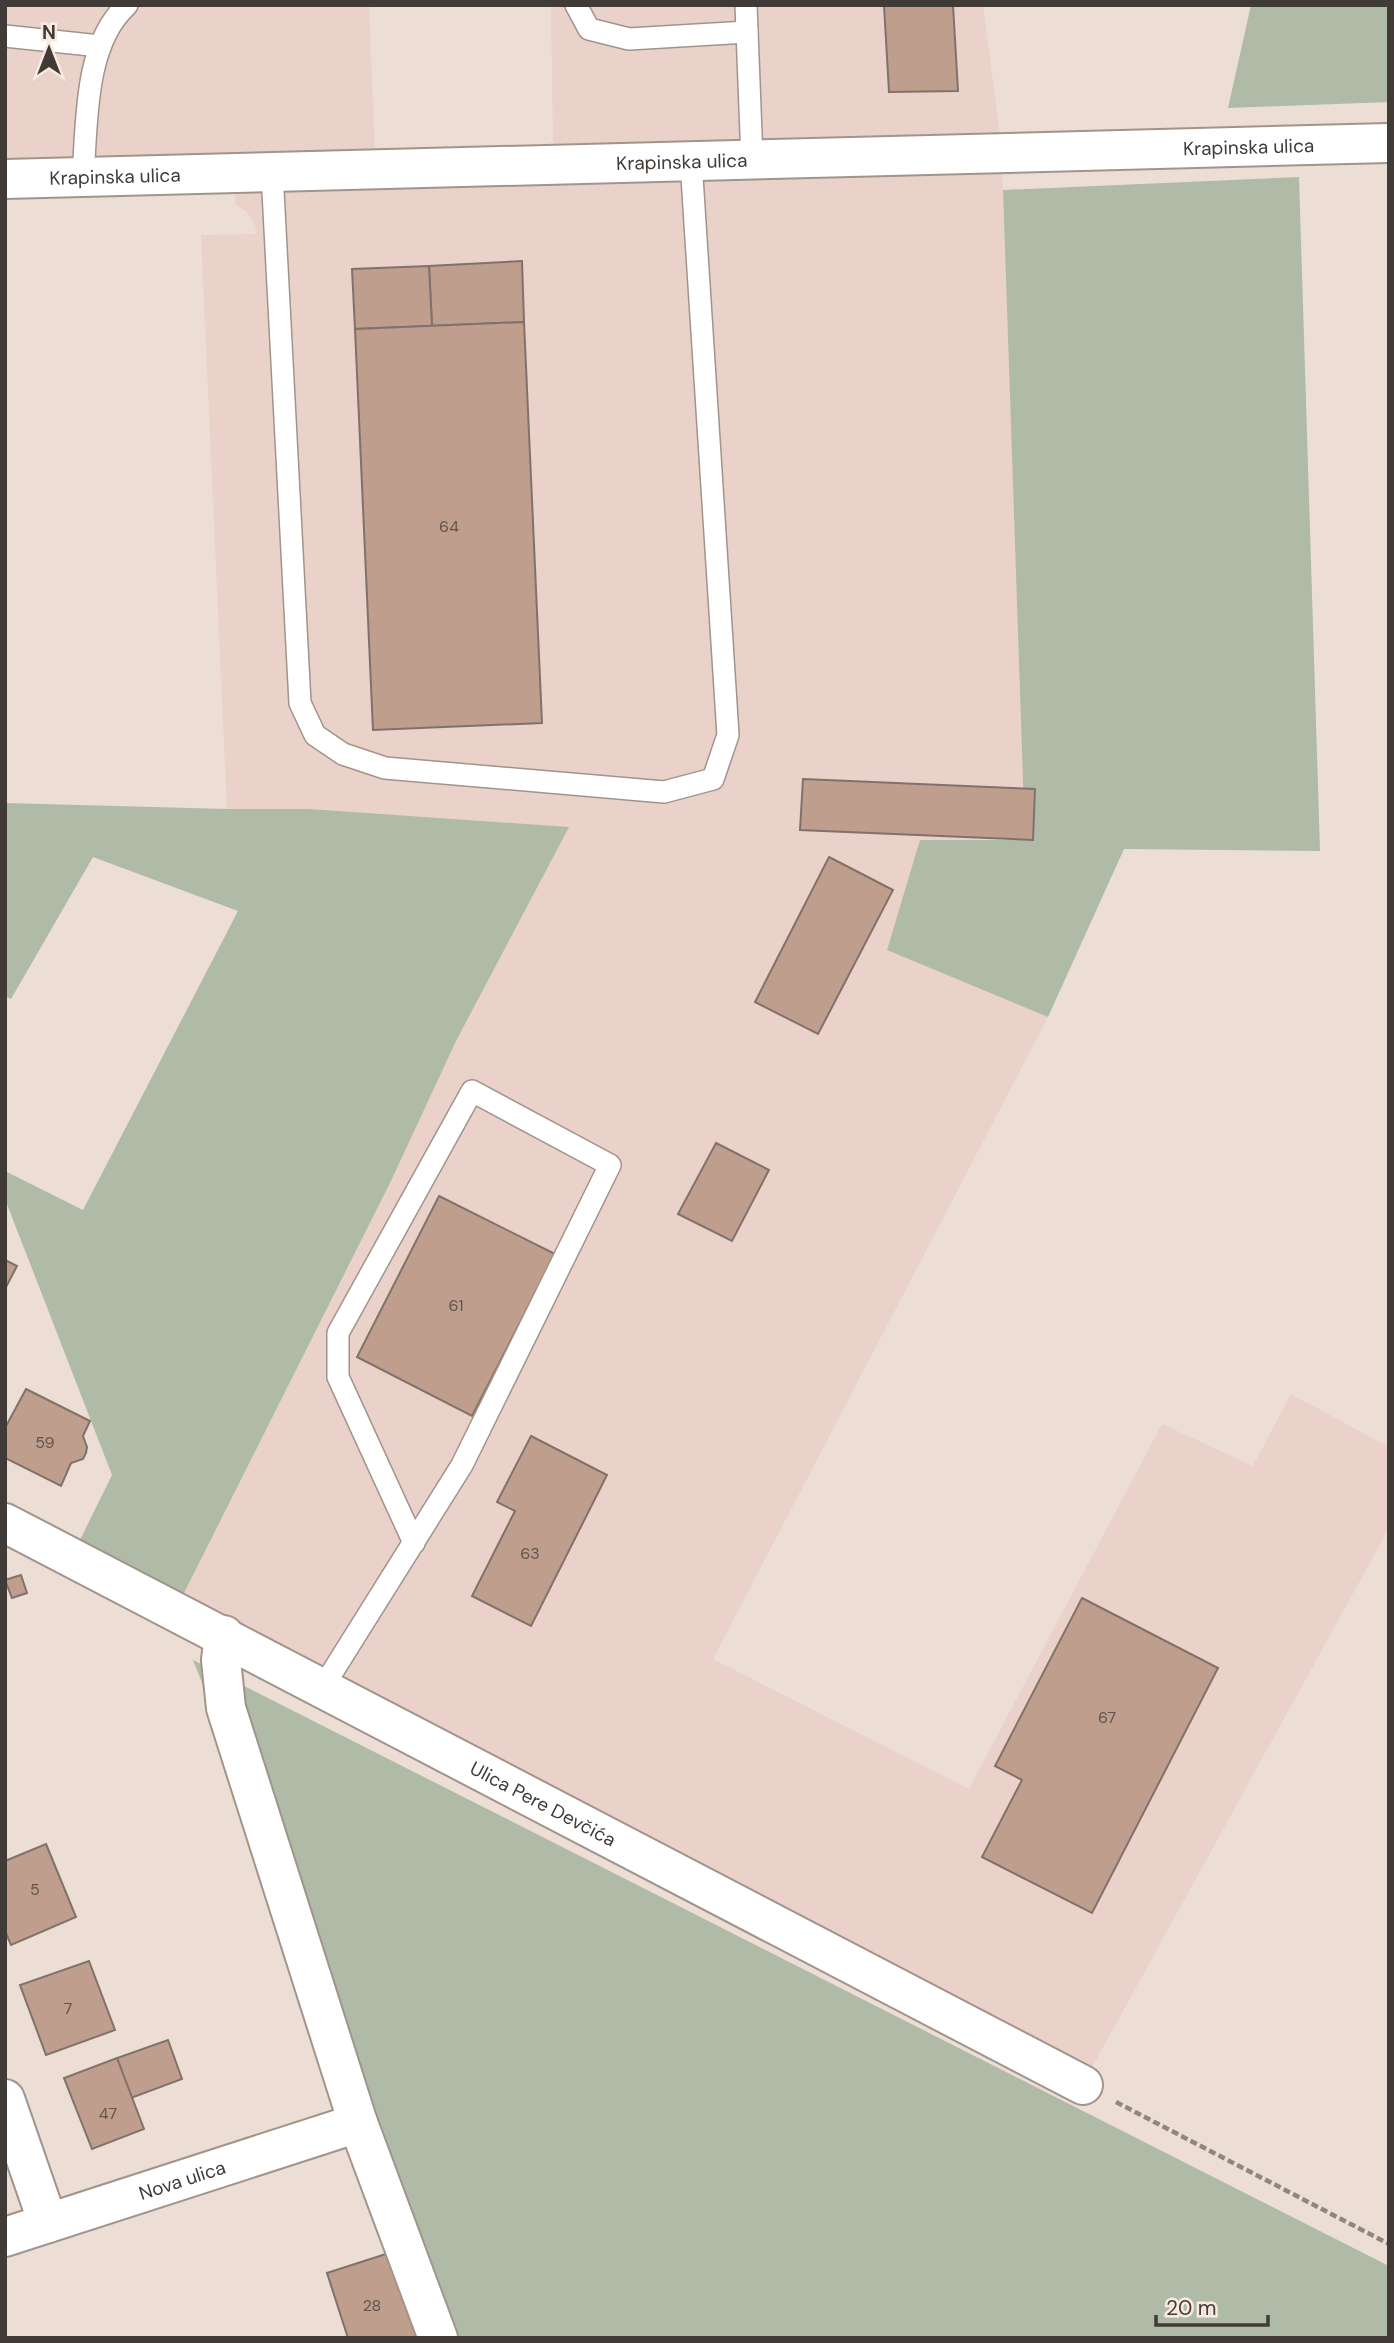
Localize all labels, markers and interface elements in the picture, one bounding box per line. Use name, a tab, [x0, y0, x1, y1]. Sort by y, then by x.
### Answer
north arrow	[14, 14, 84, 84]
text: N	[42, 20, 56, 45]
street label: Krapinska ulica	[1183, 132, 1315, 161]
street label: Krapinska ulica	[616, 147, 748, 176]
street label: Krapinska ulica	[49, 162, 181, 190]
house number: 64	[439, 516, 459, 537]
house number: 61	[448, 1295, 464, 1316]
house number: 59	[35, 1432, 55, 1453]
house number: 63	[520, 1543, 540, 1564]
house number: 67	[1098, 1707, 1116, 1728]
street label: Ulica Pere Devčića	[466, 1755, 620, 1852]
house number: 5	[30, 1879, 40, 1900]
house number: 7	[64, 1998, 72, 2019]
house number: 47	[99, 2103, 117, 2124]
street label: Nova ulica	[135, 2154, 229, 2206]
scale bar	[1156, 2284, 1268, 2328]
text: 20 m	[1166, 2294, 1217, 2322]
house number: 28	[363, 2295, 381, 2316]

